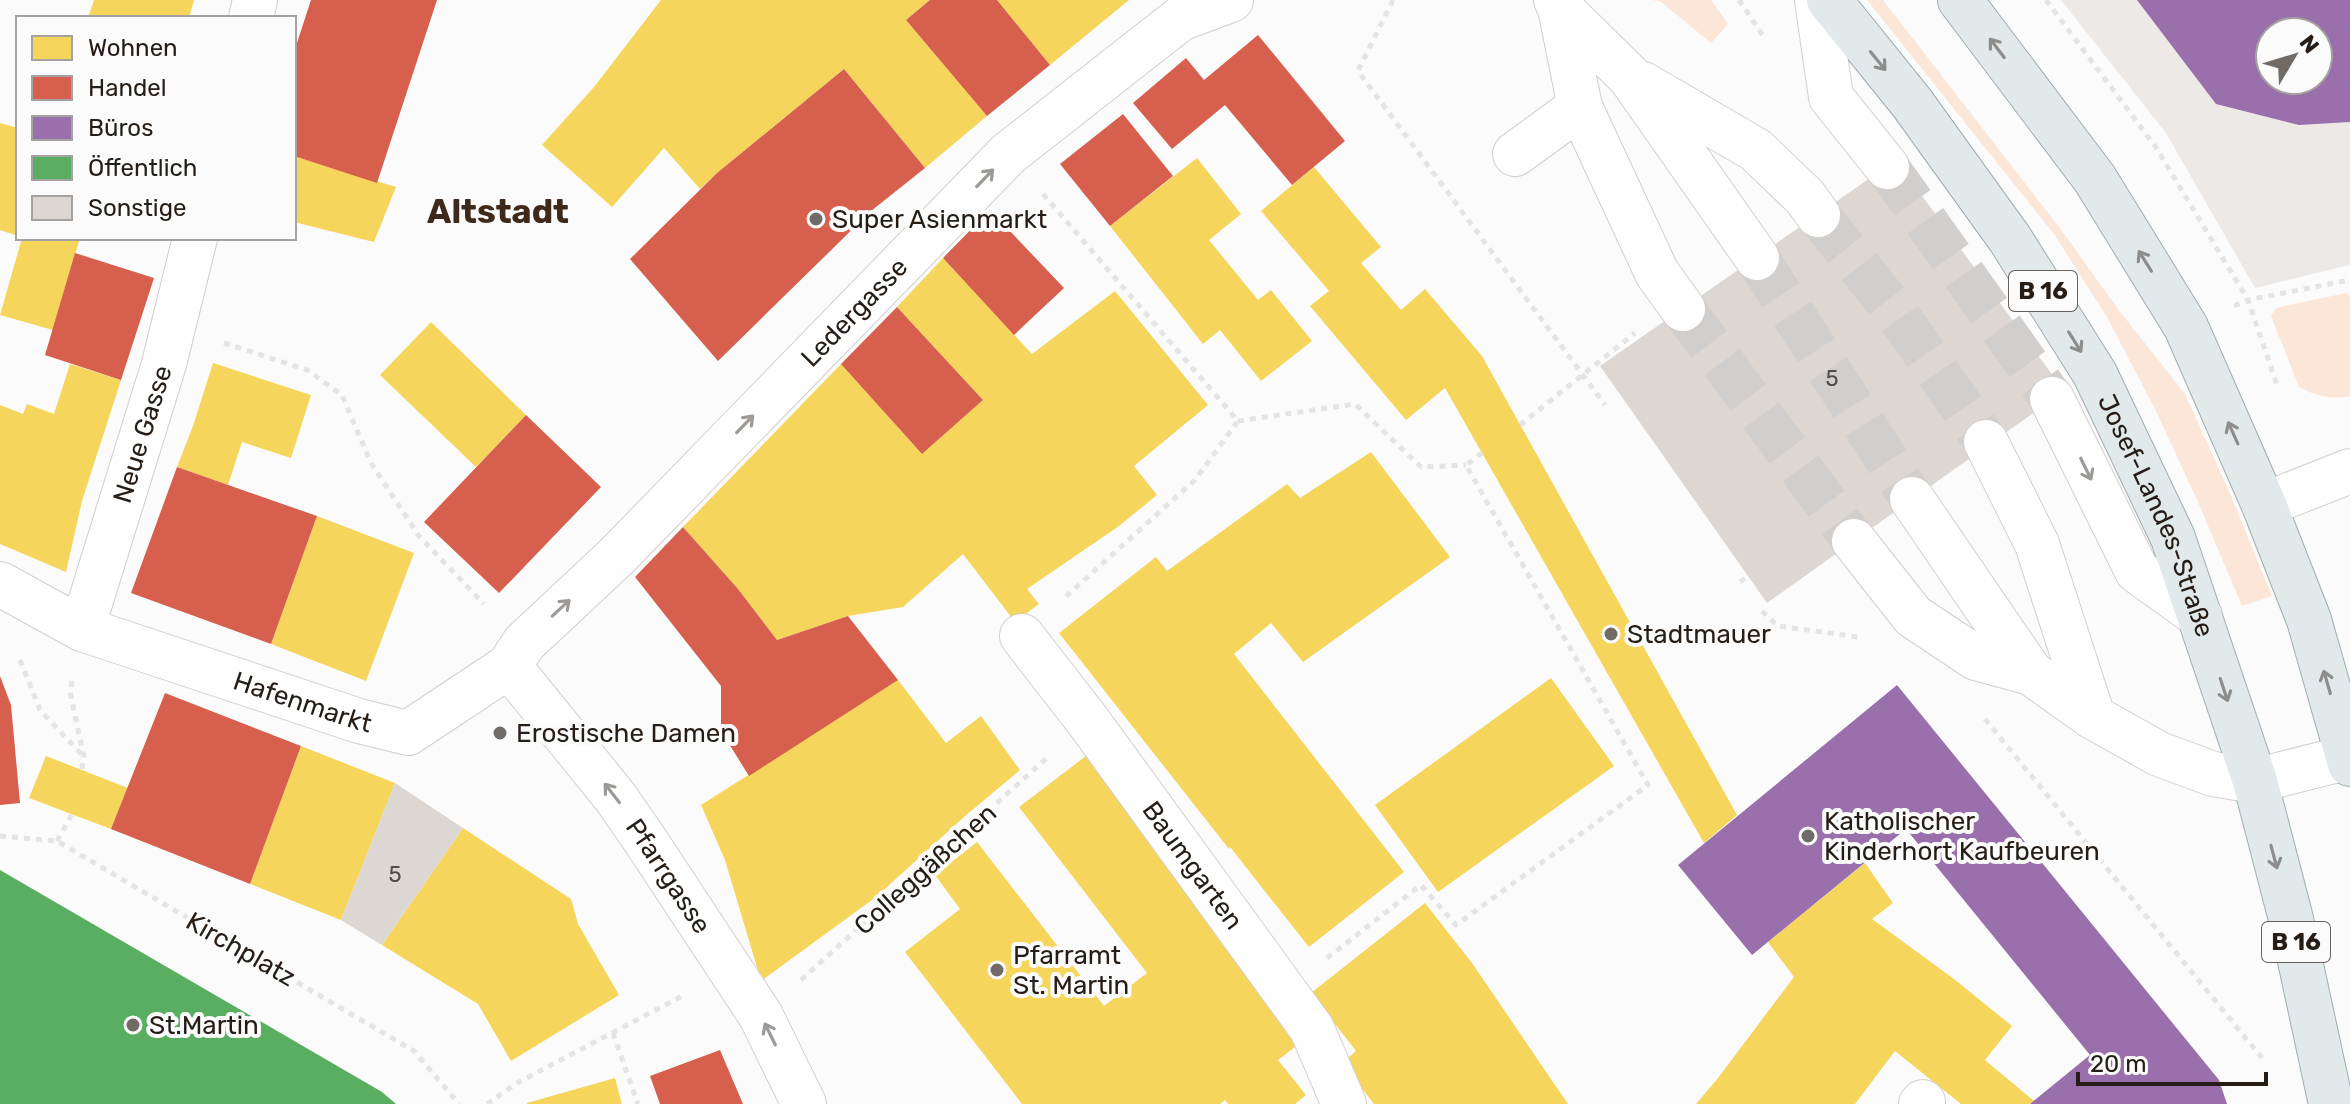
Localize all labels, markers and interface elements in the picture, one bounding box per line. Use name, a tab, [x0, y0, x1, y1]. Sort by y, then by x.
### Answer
legend	[16, 16, 296, 240]
north arrow	[2254, 16, 2334, 96]
text: N	[2294, 29, 2325, 59]
text: Wohnen	[88, 34, 178, 62]
one-way arrow	[1988, 37, 2005, 59]
one-way arrow	[1869, 50, 1887, 71]
text: Handel	[88, 74, 166, 102]
text: Büros	[88, 114, 153, 142]
text: Öffentlich	[88, 154, 197, 182]
one-way arrow	[975, 169, 994, 188]
district label: Altstadt	[427, 191, 569, 232]
text: Sonstige	[88, 194, 186, 222]
place label: Super Asienmarkt	[832, 204, 1047, 235]
marker: Super Asienmarkt	[807, 210, 825, 228]
one-way arrow	[2137, 250, 2153, 273]
street label: Ledergasse	[795, 252, 914, 373]
road number: B 16	[2009, 271, 2077, 311]
one-way arrow	[2068, 330, 2084, 353]
street label: Neue Gasse	[107, 362, 179, 507]
house number: 5	[1825, 365, 1839, 392]
street label: Josef-Landes-Straße	[2091, 389, 2220, 641]
one-way arrow	[735, 414, 754, 434]
one-way arrow	[2224, 421, 2239, 446]
one-way arrow	[2079, 457, 2094, 481]
one-way arrow	[551, 599, 571, 618]
place label: Stadtmauer	[1627, 619, 1771, 650]
marker: Stadtmauer	[1602, 625, 1620, 643]
street label: Hafenmarkt	[229, 665, 375, 740]
one-way arrow	[2319, 670, 2334, 696]
one-way arrow	[2218, 677, 2233, 702]
place label: Erostische Damen	[516, 718, 736, 749]
marker: Erostische Damen	[491, 724, 509, 742]
one-way arrow	[603, 783, 620, 804]
street label: Baumgarten	[1136, 795, 1249, 936]
street label: Colleggäßchen	[848, 797, 1003, 941]
place label: Katholischer Kinderhort Kaufbeuren	[1824, 806, 2100, 867]
street label: Pfarrgasse	[619, 813, 717, 940]
marker: Katholischer Kinderhort Kaufbeuren	[1799, 827, 1817, 845]
one-way arrow	[2268, 843, 2283, 869]
house number: 5	[388, 861, 402, 888]
street label: Kirchplatz	[181, 906, 301, 993]
road number: B 16	[2262, 922, 2330, 962]
place label: Pfarramt St. Martin	[1013, 940, 1129, 1001]
marker: Pfarramt St. Martin	[988, 961, 1006, 979]
place label: St.Martin	[149, 1010, 259, 1041]
marker: St.Martin	[124, 1016, 142, 1034]
one-way arrow	[762, 1022, 777, 1046]
scale bar	[2078, 1036, 2266, 1086]
text: 20 m	[2090, 1050, 2147, 1078]

